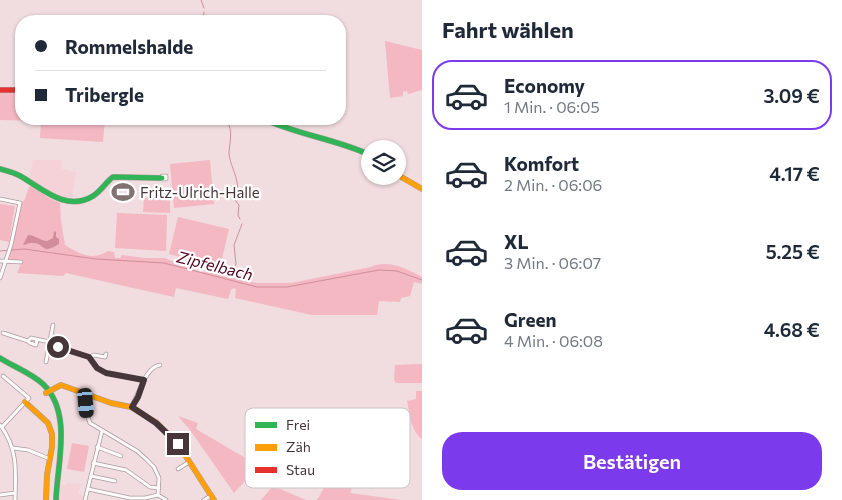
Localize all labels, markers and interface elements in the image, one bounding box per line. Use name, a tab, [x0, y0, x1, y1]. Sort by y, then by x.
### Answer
text: Fahrt wählen	[442, 16, 574, 43]
text: Rommelshalde	[65, 35, 193, 58]
icon: car	[444, 73, 489, 118]
text: Economy	[504, 74, 585, 97]
text: Tribergle	[65, 83, 144, 106]
text: 3.09 €	[764, 84, 820, 107]
text: 1 Min. · 06:05	[504, 97, 600, 116]
map controls	[361, 140, 406, 185]
button: layers	[361, 140, 406, 185]
icon: car	[444, 151, 489, 196]
text: Komfort	[504, 152, 579, 175]
text: 4.17 €	[769, 162, 820, 185]
text: 2 Min. · 06:06	[504, 175, 602, 194]
sports icon: Fritz-Ulrich-Halle	[110, 179, 136, 205]
place label: Fritz-Ulrich-Halle	[140, 183, 260, 201]
icon: car	[444, 229, 489, 274]
text: XL	[504, 230, 529, 253]
text: 5.25 €	[766, 240, 820, 263]
water label: Zipfelbach	[174, 246, 255, 284]
text: 3 Min. · 06:07	[504, 253, 601, 272]
icon: car	[444, 307, 489, 352]
text: Green	[504, 308, 556, 331]
text: 4.68 €	[764, 318, 820, 341]
text: 4 Min. · 06:08	[504, 331, 603, 350]
route start	[47, 336, 69, 358]
car	[77, 387, 94, 419]
legend	[245, 408, 410, 488]
text: Frei	[286, 416, 310, 433]
button: Bestätigen	[442, 432, 822, 490]
route end	[167, 433, 189, 455]
text: Zäh	[286, 438, 311, 455]
text: Stau	[286, 461, 315, 478]

